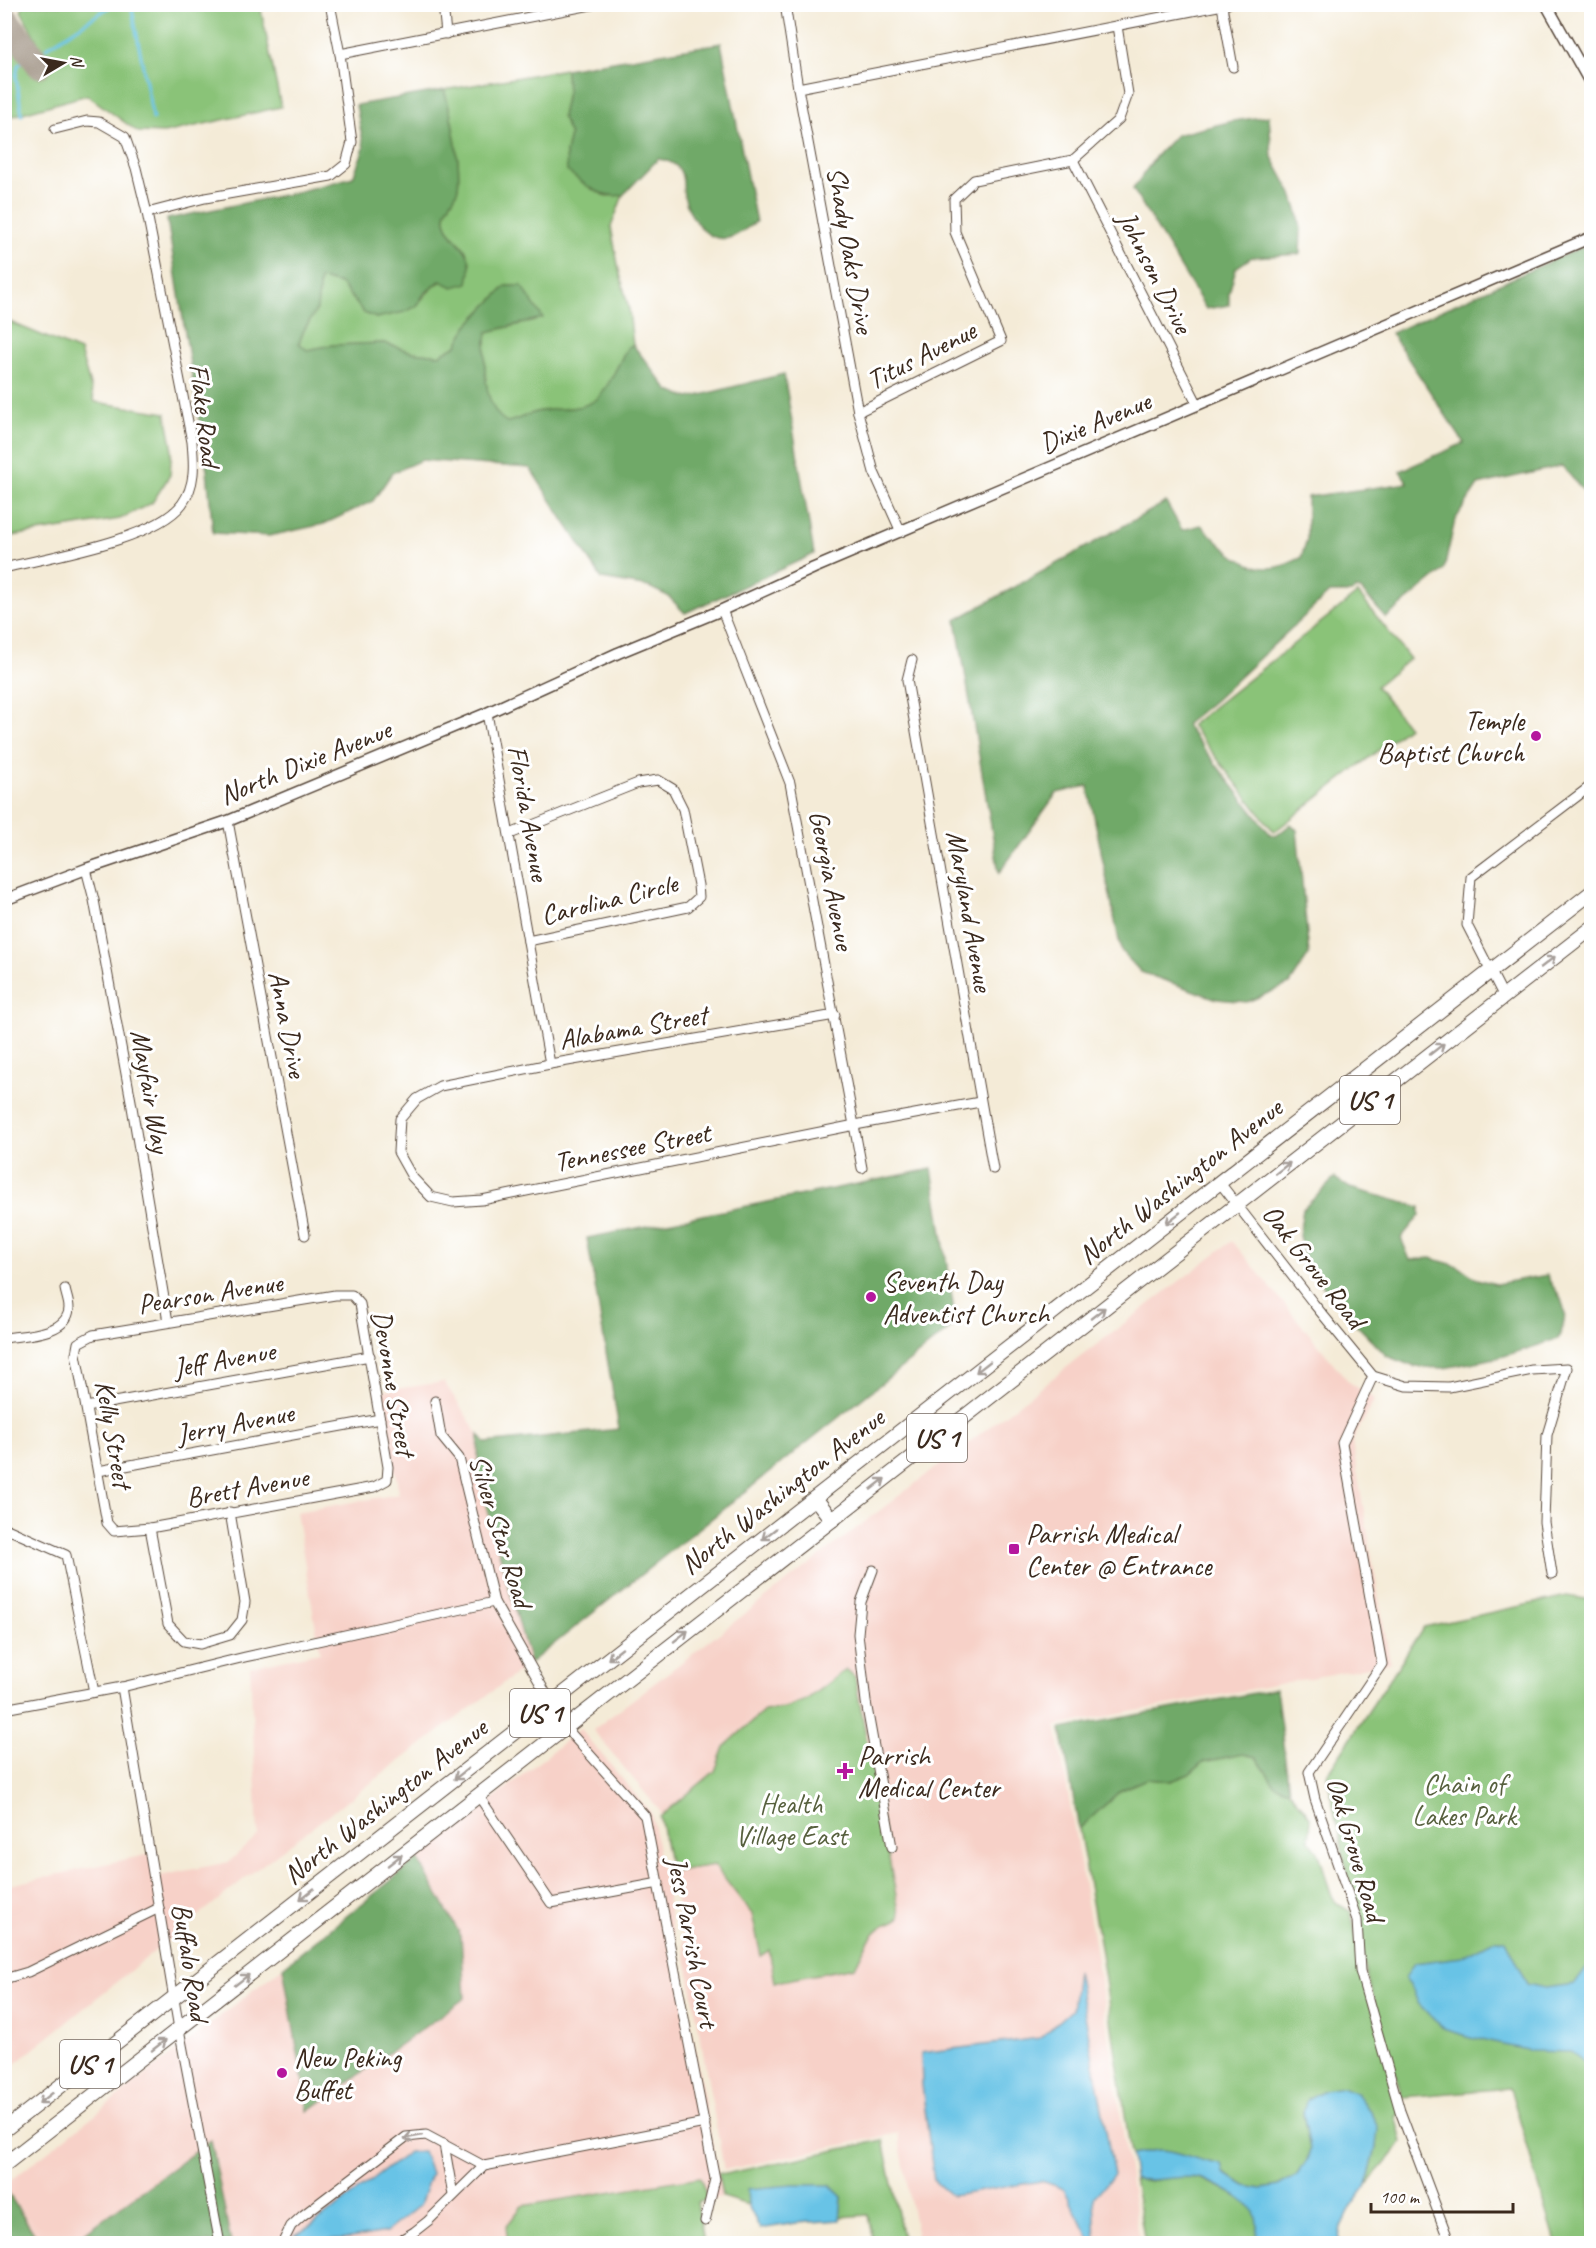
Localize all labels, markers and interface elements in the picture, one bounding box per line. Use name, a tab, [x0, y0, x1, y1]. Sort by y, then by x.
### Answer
north arrow	[33, 33, 93, 93]
text: N	[66, 54, 88, 70]
street label: Shady Oaks Drive	[819, 164, 883, 338]
street label: Johnson Drive	[1108, 203, 1202, 341]
street label: Titus Avenue	[860, 312, 983, 397]
street label: Flake Road	[181, 362, 229, 472]
street label: Dixie Avenue	[1034, 382, 1157, 461]
place label: Temple Baptist Church	[1378, 703, 1526, 770]
street label: North Dixie Avenue	[214, 711, 398, 812]
marker: Temple Baptist Church	[1529, 729, 1543, 743]
street label: Florida Avenue	[500, 743, 558, 885]
street label: Georgia Avenue	[801, 807, 863, 955]
street label: Maryland Avenue	[939, 828, 1002, 996]
street label: Carolina Circle	[537, 865, 683, 933]
one-way arrow	[1539, 956, 1555, 969]
street label: Anna Drive	[261, 968, 316, 1082]
street label: Alabama Street	[556, 996, 713, 1057]
street label: Mayfair Way	[123, 1027, 179, 1158]
one-way arrow	[1429, 1042, 1445, 1055]
road number: US 1	[1340, 1076, 1400, 1124]
street label: North Washington Avenue	[1071, 1089, 1291, 1272]
street label: Tennessee Street	[551, 1114, 716, 1179]
one-way arrow	[1274, 1162, 1290, 1175]
street label: Oak Grove Road	[1255, 1197, 1376, 1338]
one-way arrow	[1166, 1212, 1182, 1225]
street label: Pearson Avenue	[135, 1264, 287, 1322]
place label: Seventh Day Adventist Church	[883, 1264, 1051, 1331]
marker: Seventh Day Adventist Church	[864, 1290, 878, 1304]
one-way arrow	[1090, 1306, 1106, 1319]
street label: Devonne Street	[364, 1308, 425, 1462]
street label: Jeff Avenue	[169, 1333, 279, 1385]
one-way arrow	[975, 1360, 991, 1373]
street label: Kelly Street	[87, 1378, 141, 1494]
street label: Jerry Avenue	[172, 1394, 298, 1452]
street label: North Washington Avenue	[673, 1399, 893, 1582]
road number: US 1	[907, 1414, 967, 1462]
street label: Silver Star Road	[461, 1451, 542, 1615]
street label: Brett Avenue	[183, 1459, 313, 1515]
one-way arrow	[870, 1477, 886, 1490]
place label: Parrish Medical Center @ Entrance	[1026, 1516, 1213, 1583]
one-way arrow	[761, 1527, 777, 1540]
marker: Parrish Medical Center @ Entrance	[1007, 1542, 1021, 1556]
one-way arrow	[673, 1630, 689, 1643]
one-way arrow	[607, 1647, 623, 1660]
road number: US 1	[510, 1689, 570, 1737]
street label: North Washington Avenue	[276, 1709, 496, 1892]
place label: Parrish Medical Center	[858, 1738, 1002, 1805]
marker: Parrish Medical Center	[836, 1762, 854, 1780]
park label: Chain of Lakes Park	[1412, 1766, 1518, 1833]
one-way arrow	[453, 1767, 469, 1780]
street label: Oak Grove Road	[1319, 1773, 1394, 1929]
park label: Health Village East	[735, 1786, 849, 1853]
street label: Jess Parrish Court	[659, 1852, 727, 2033]
one-way arrow	[387, 1854, 403, 1867]
one-way arrow	[300, 1887, 316, 1900]
street label: Buffalo Road	[164, 1901, 218, 2027]
one-way arrow	[233, 1974, 249, 1987]
one-way arrow	[150, 2039, 166, 2052]
road number: US 1	[60, 2040, 120, 2088]
place label: New Peking Buffet	[294, 2040, 402, 2107]
marker: New Peking Buffet	[275, 2066, 289, 2080]
one-way arrow	[38, 2091, 54, 2104]
one-way arrow	[404, 2132, 423, 2143]
scale bar	[1371, 2176, 1514, 2214]
text: 100 m	[1380, 2186, 1421, 2208]

